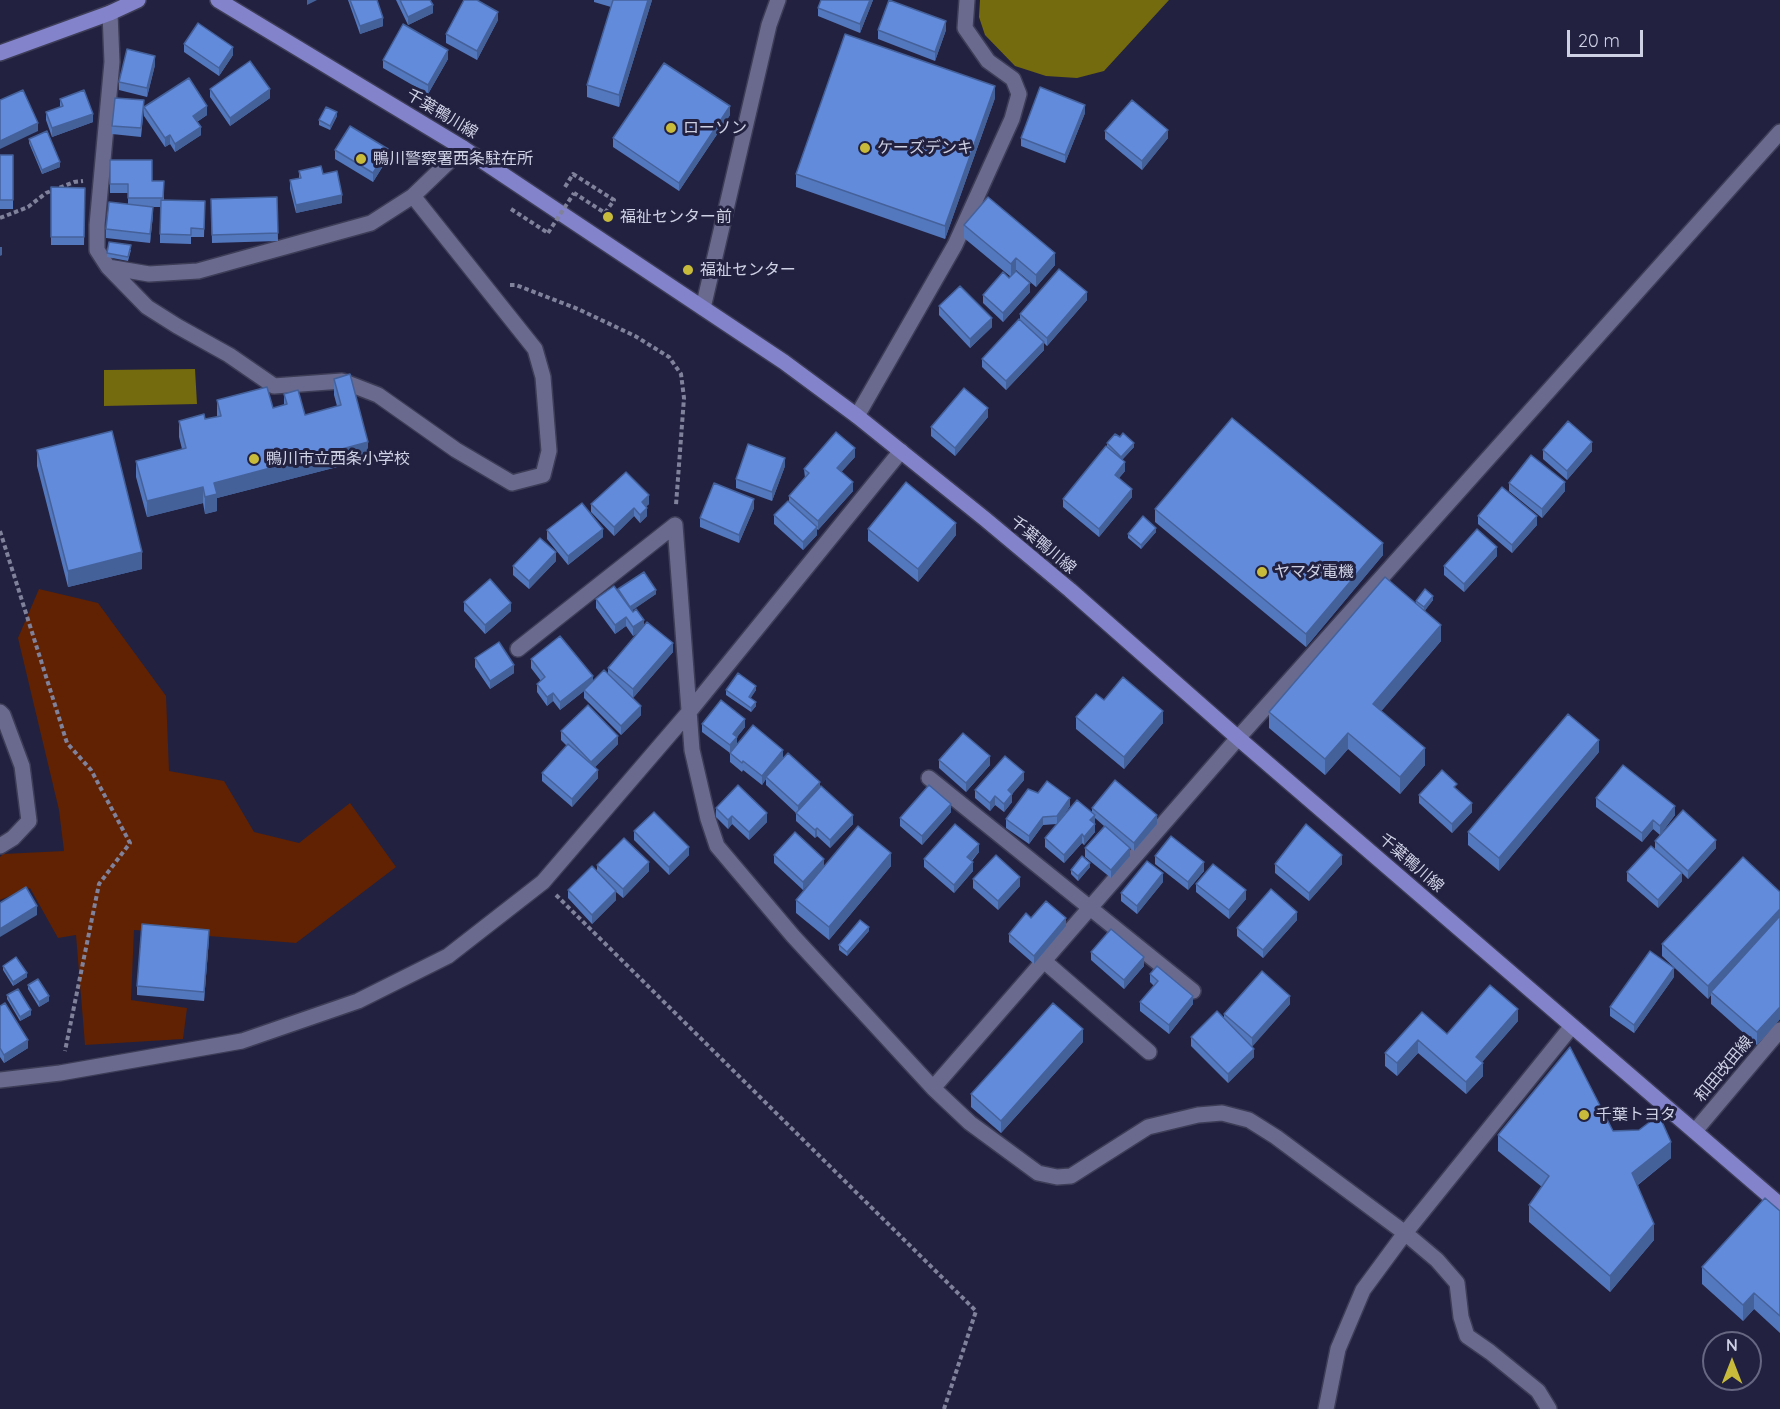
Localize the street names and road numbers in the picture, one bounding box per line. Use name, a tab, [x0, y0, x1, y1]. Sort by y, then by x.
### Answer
street label: 千葉鴨川線	[403, 85, 481, 143]
street label: 千葉鴨川線	[1006, 512, 1080, 578]
street label: 千葉鴨川線	[1375, 830, 1447, 896]
street label: 和田改田線	[1691, 1032, 1757, 1106]

